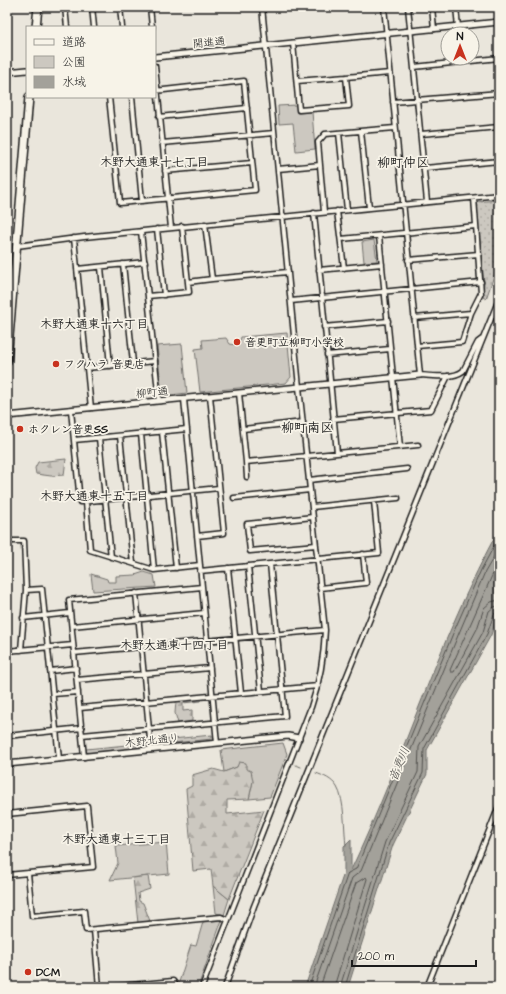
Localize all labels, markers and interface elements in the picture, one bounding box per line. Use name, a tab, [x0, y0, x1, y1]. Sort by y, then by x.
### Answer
legend	[26, 26, 156, 98]
north arrow	[440, 26, 480, 66]
text: N	[457, 29, 464, 44]
text: 道路	[62, 34, 86, 51]
street label: 開進通	[192, 34, 226, 51]
text: 公園	[62, 54, 86, 71]
text: 水域	[62, 74, 86, 91]
district label: 木野大通東十七丁目	[100, 154, 208, 171]
district label: 柳町仲区	[377, 154, 429, 172]
district label: 木野大通東十六丁目	[40, 316, 148, 333]
place label: 音更町立柳町小学校	[245, 335, 344, 350]
marker: 音更町立柳町小学校	[232, 337, 242, 347]
place label: フクハラ 音更店	[64, 357, 145, 372]
marker: フクハラ 音更店	[51, 359, 61, 369]
street label: 柳町通	[135, 384, 169, 401]
district label: 柳町南区	[281, 419, 333, 437]
place label: ホクレン音更SS	[28, 422, 108, 437]
marker: ホクレン音更SS	[15, 424, 25, 434]
district label: 木野大通東十五丁目	[40, 488, 148, 505]
district label: 木野大通東十四丁目	[120, 637, 228, 654]
street label: 木野北通り	[124, 730, 180, 751]
water label: 音更川	[385, 744, 414, 784]
district label: 木野大通東十三丁目	[62, 831, 170, 848]
scale bar	[352, 942, 476, 968]
text: 200 m	[358, 948, 395, 965]
place label: DCM	[36, 965, 60, 980]
marker: DCM	[23, 967, 33, 977]

